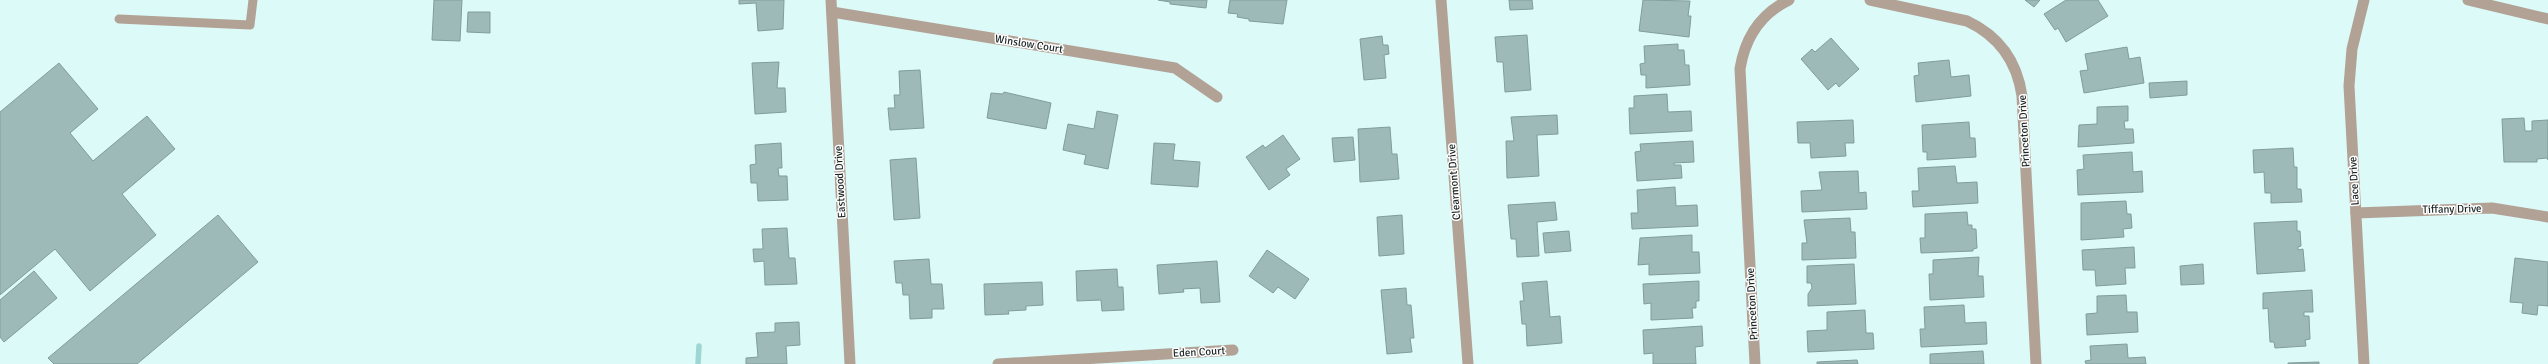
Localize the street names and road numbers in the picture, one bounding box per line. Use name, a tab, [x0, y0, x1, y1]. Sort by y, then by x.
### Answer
street label: Winslow Court	[994, 32, 1064, 56]
street label: Princeton Drive	[2016, 94, 2032, 168]
street label: Clearmont Drive	[1445, 144, 1463, 220]
street label: Eastwood Drive	[832, 145, 848, 219]
street label: Lace Drive	[2346, 156, 2362, 206]
street label: Tiffany Drive	[2422, 202, 2482, 216]
street label: Princeton Drive	[1744, 267, 1760, 341]
street label: Eden Court	[1173, 344, 1226, 360]

